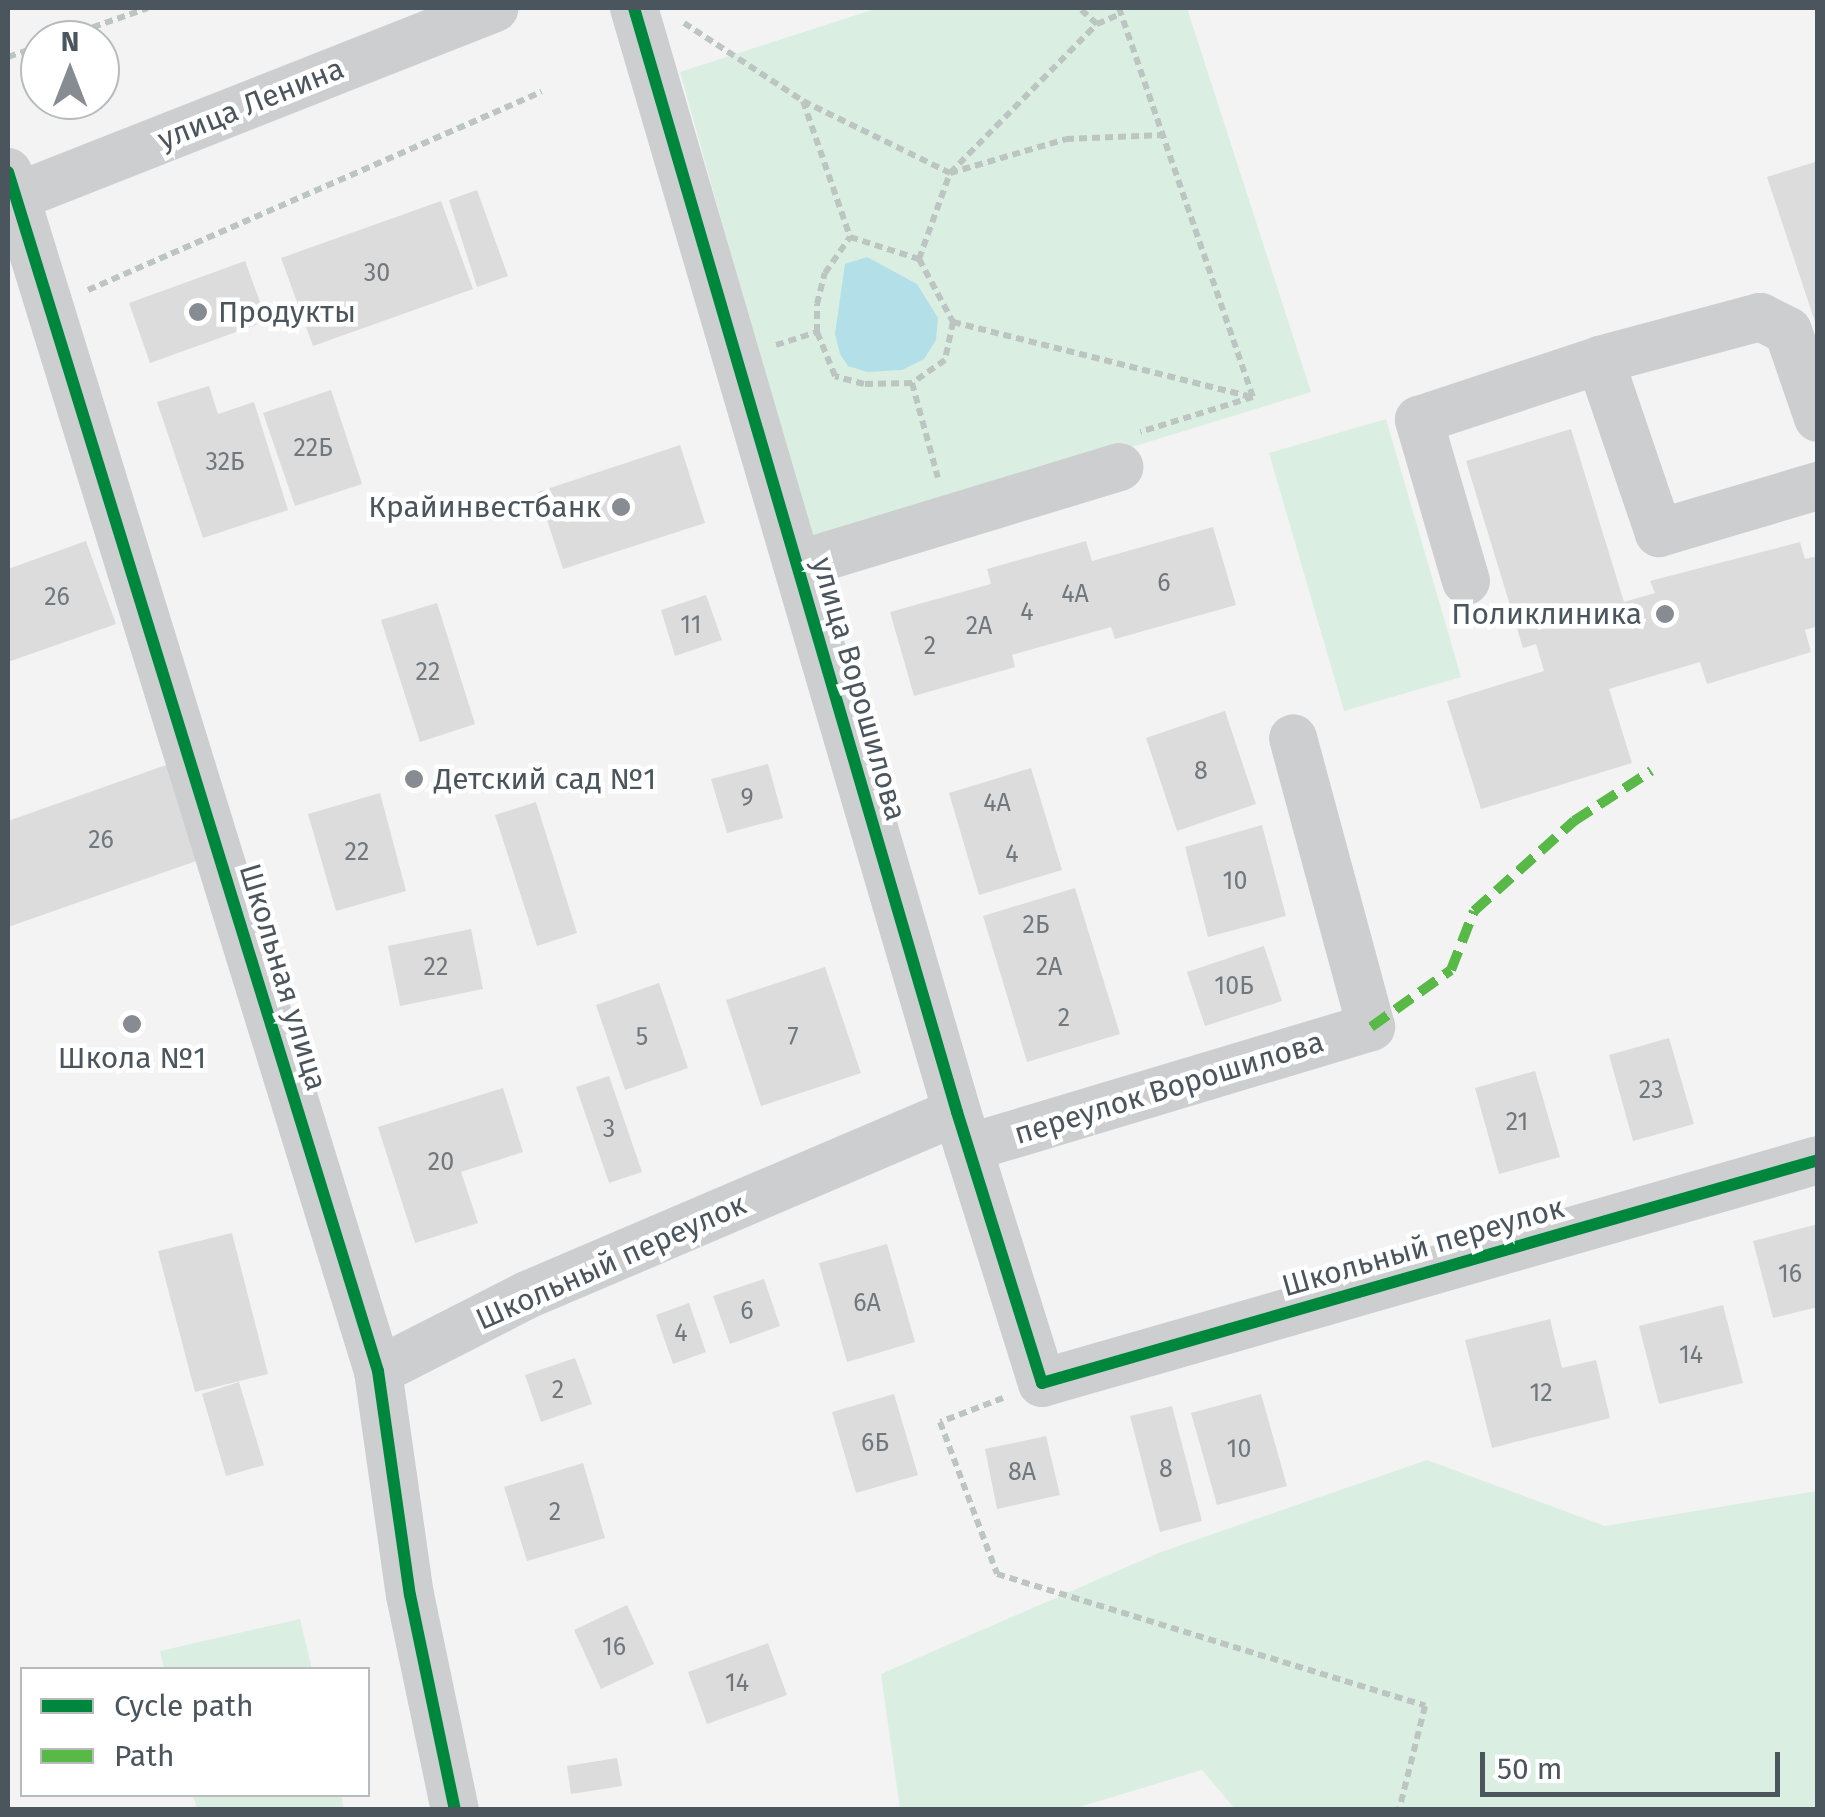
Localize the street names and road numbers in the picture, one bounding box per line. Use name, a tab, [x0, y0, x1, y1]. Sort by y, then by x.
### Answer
street label: улица Ленина	[153, 50, 349, 158]
street label: улица Ворошилова	[804, 553, 914, 825]
street label: Школьная улица	[231, 859, 335, 1095]
street label: переулок Ворошилова	[1010, 1024, 1328, 1152]
street label: Школьный переулок	[470, 1186, 752, 1338]
street label: Школьный переулок	[1278, 1189, 1568, 1305]

